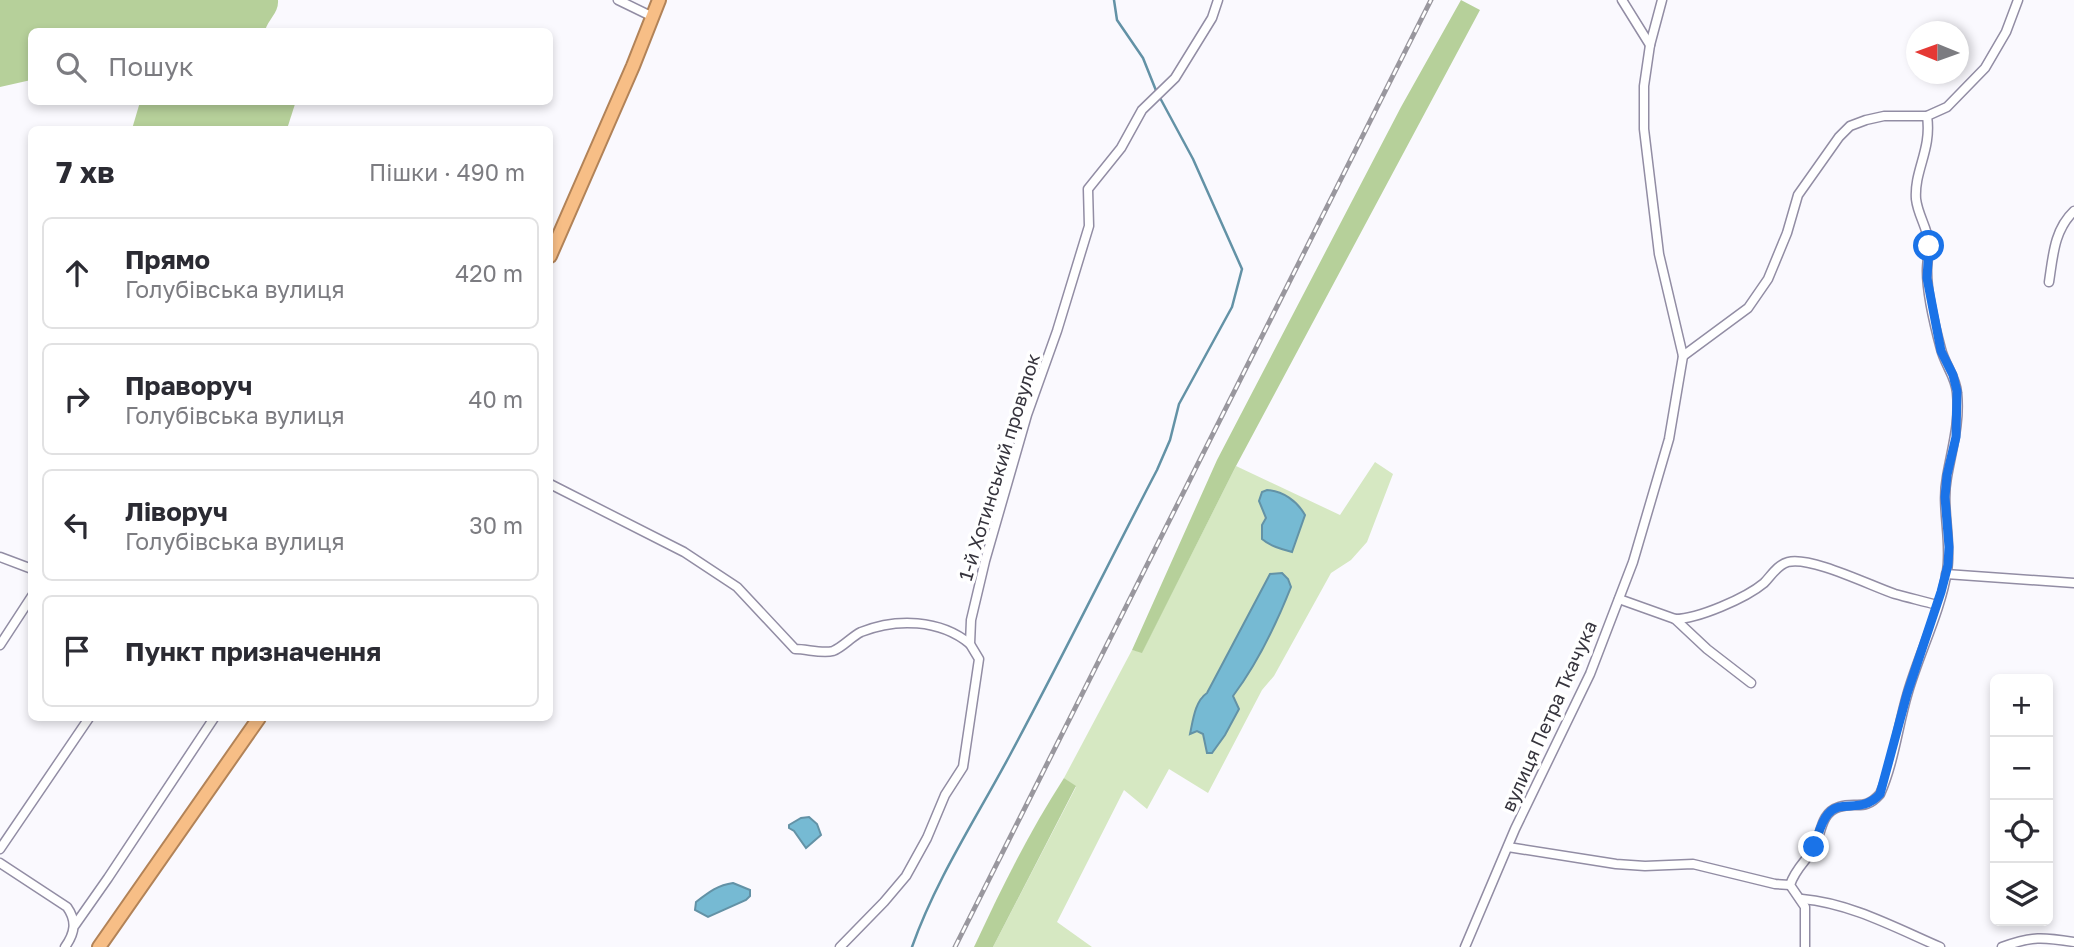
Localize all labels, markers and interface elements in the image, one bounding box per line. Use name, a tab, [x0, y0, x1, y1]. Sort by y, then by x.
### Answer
north arrow	[1906, 21, 1969, 84]
search box	[28, 28, 553, 105]
icon: search	[52, 48, 90, 86]
text: Пошук	[108, 51, 194, 82]
text: 7 хв	[56, 154, 115, 190]
text: Пішки · 490 m	[369, 158, 525, 186]
route start	[1913, 230, 1944, 261]
text: Прямо	[125, 244, 210, 275]
icon: ahead	[58, 254, 96, 292]
text: 420 m	[455, 259, 523, 287]
text: Голубівська вулиця	[125, 275, 345, 303]
street label: 1-й Хотинський провулок	[953, 350, 1044, 583]
text: Праворуч	[125, 370, 253, 401]
icon: right	[58, 380, 96, 418]
text: 40 m	[469, 385, 523, 413]
text: Голубівська вулиця	[125, 401, 345, 429]
text: Ліворуч	[125, 496, 228, 527]
icon: left	[58, 506, 96, 544]
text: 30 m	[469, 511, 523, 539]
text: Голубівська вулиця	[125, 527, 345, 555]
street label: вулиця Петра Ткачука	[1496, 617, 1601, 815]
icon: arrive	[58, 632, 96, 670]
text: Пункт призначення	[125, 636, 381, 667]
map controls	[1990, 674, 2053, 926]
button: +	[1990, 674, 2053, 737]
button: −	[1990, 737, 2053, 800]
button: locate	[1990, 800, 2053, 863]
route end	[1798, 831, 1829, 862]
button: layers	[1990, 863, 2053, 926]

